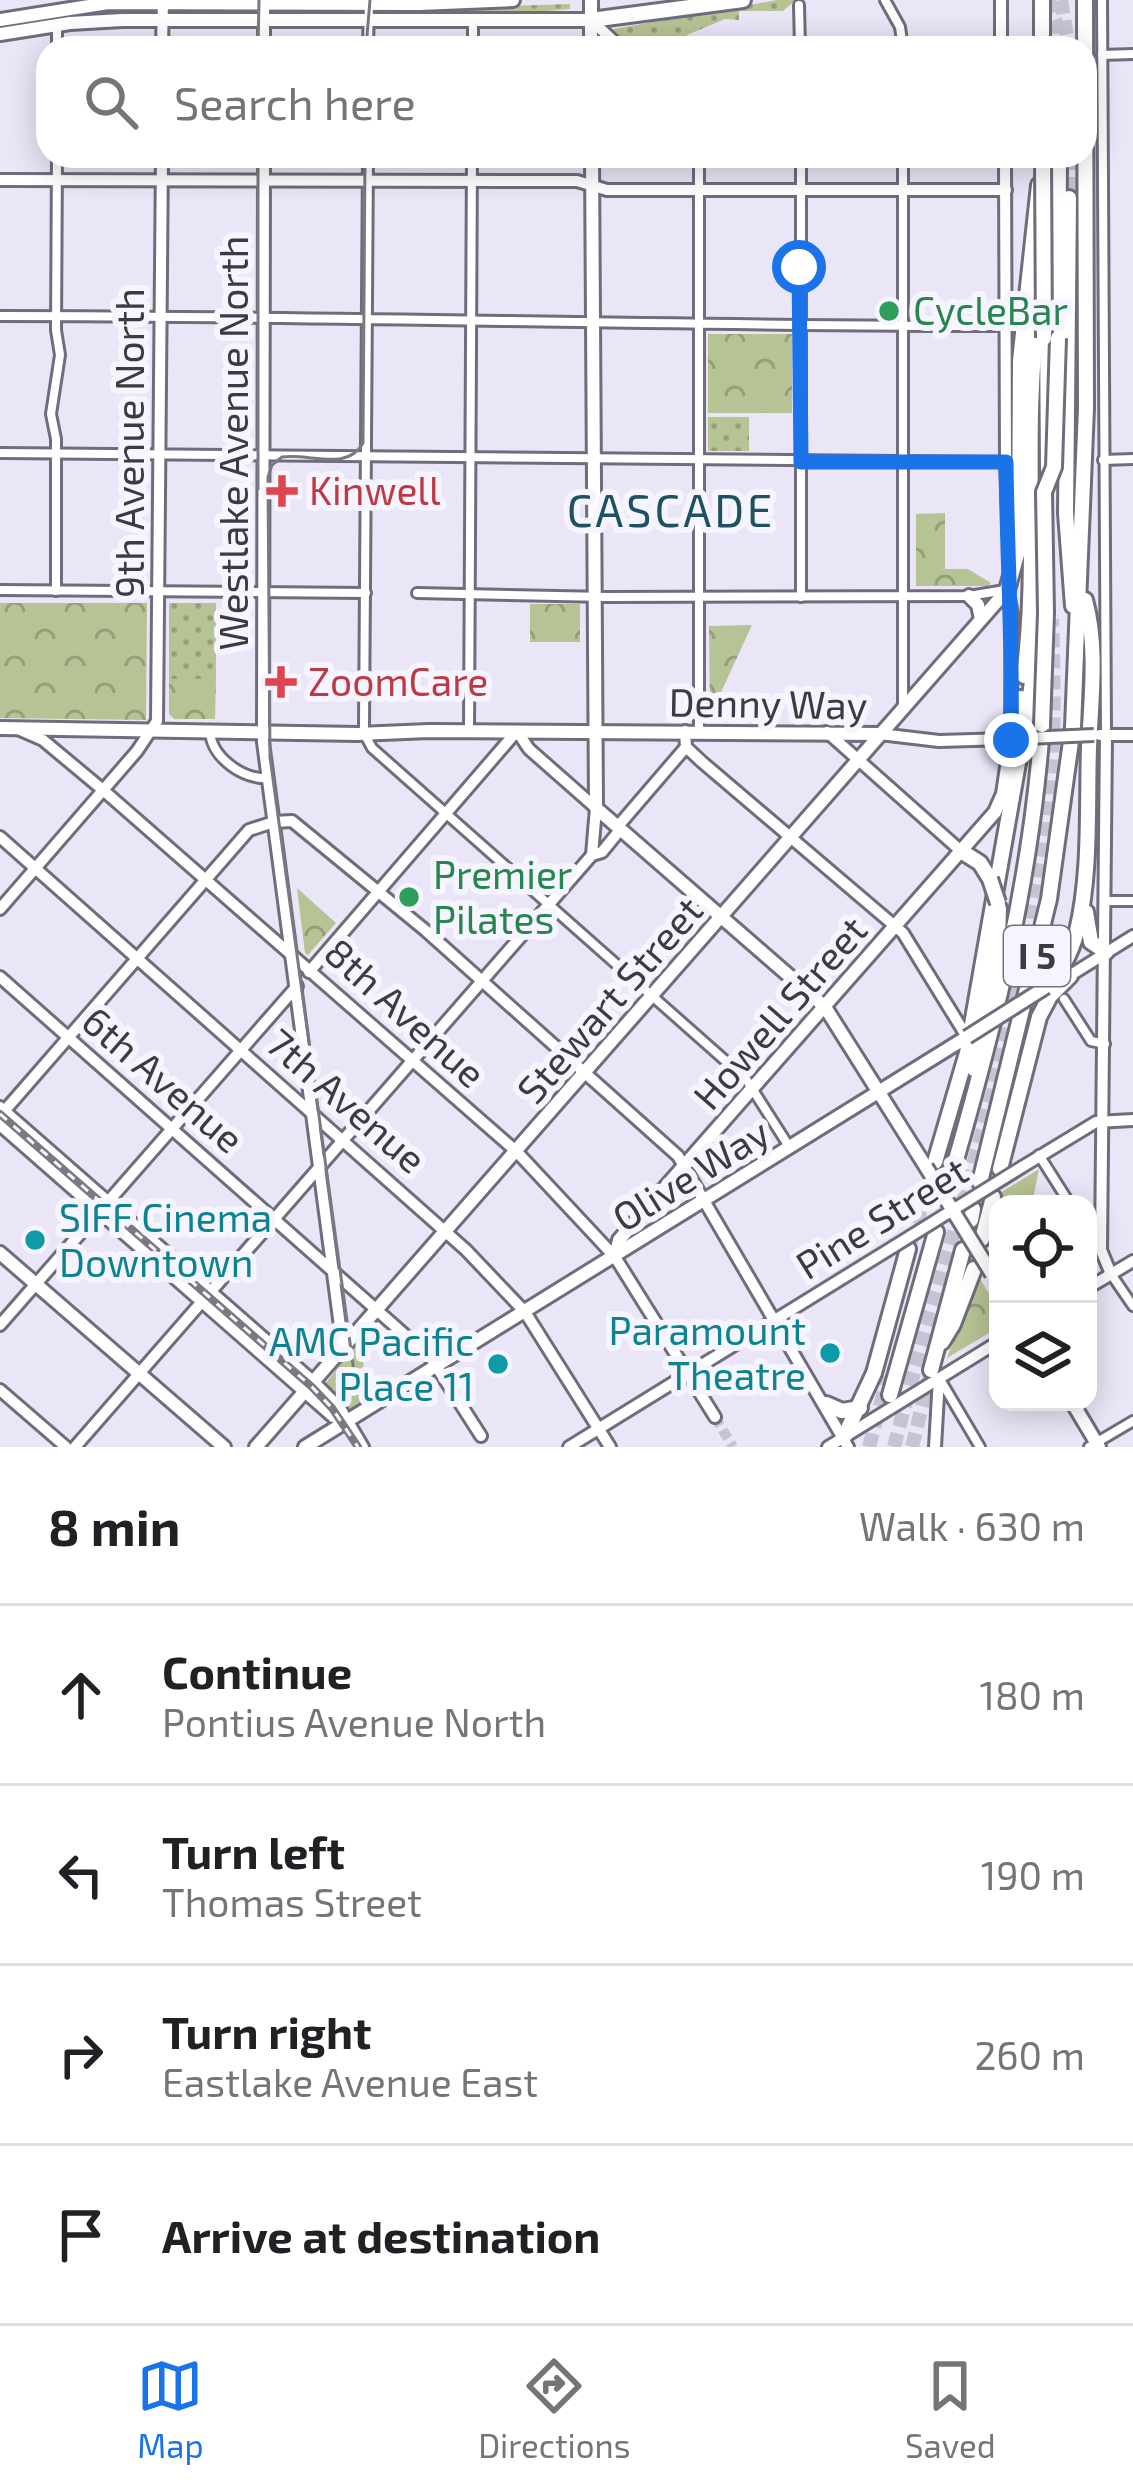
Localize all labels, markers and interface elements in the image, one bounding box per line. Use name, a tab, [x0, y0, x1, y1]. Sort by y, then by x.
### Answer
search box	[36, 36, 1097, 168]
icon: search	[78, 69, 144, 135]
text: Search here	[174, 75, 416, 129]
street label: Westlake Avenue North	[209, 235, 256, 651]
route start	[772, 240, 826, 294]
place label: CycleBar	[913, 286, 1068, 333]
street label: 9th Avenue North	[105, 288, 152, 598]
marker: CycleBar	[876, 298, 902, 324]
place label: Kinwell	[309, 466, 441, 513]
marker: Kinwell	[266, 475, 298, 507]
district label: CASCADE	[567, 482, 775, 536]
place label: ZoomCare	[308, 657, 488, 704]
marker: ZoomCare	[265, 666, 297, 698]
street label: Denny Way	[668, 677, 868, 728]
route end	[984, 713, 1038, 767]
place label: Premier Pilates	[433, 850, 573, 942]
marker: Premier Pilates	[396, 884, 422, 910]
street label: Stewart Street	[506, 886, 711, 1112]
street label: Howell Street	[682, 906, 875, 1118]
road number: I 5	[1004, 926, 1070, 986]
street label: 8th Avenue	[316, 928, 496, 1096]
street label: 6th Avenue	[74, 996, 254, 1162]
street label: 7th Avenue	[258, 1018, 436, 1182]
street label: Olive Way	[603, 1107, 777, 1240]
street label: Pine Street	[787, 1146, 976, 1288]
place label: SIFF Cinema Downtown	[59, 1193, 272, 1285]
map controls	[989, 1195, 1097, 1411]
button: locate	[989, 1195, 1097, 1303]
marker: SIFF Cinema Downtown	[22, 1227, 48, 1253]
button: layers	[989, 1303, 1097, 1411]
place label: Paramount Theatre	[609, 1306, 806, 1398]
place label: AMC Pacific Place 11	[269, 1317, 474, 1409]
marker: Paramount Theatre	[817, 1340, 843, 1366]
marker: AMC Pacific Place 11	[485, 1351, 511, 1377]
text: 8 min	[48, 1495, 180, 1556]
text: Walk · 630 m	[859, 1502, 1085, 1549]
text: Continue	[162, 1644, 352, 1698]
icon: ahead	[48, 1662, 114, 1728]
text: 180 m	[979, 1671, 1085, 1718]
text: Pontius Avenue North	[162, 1698, 546, 1745]
text: Turn left	[162, 1824, 345, 1878]
icon: left	[48, 1842, 114, 1908]
text: 190 m	[981, 1851, 1085, 1898]
text: Thomas Street	[162, 1878, 422, 1925]
text: Turn right	[162, 2004, 371, 2058]
icon: right	[48, 2022, 114, 2088]
text: 260 m	[974, 2031, 1085, 2078]
text: Eastlake Avenue East	[162, 2058, 538, 2105]
icon: arrive	[48, 2202, 114, 2268]
text: Arrive at destination	[162, 2208, 600, 2262]
tab: Map	[137, 2353, 204, 2465]
tab: Directions	[478, 2353, 630, 2465]
tab: Saved	[905, 2353, 996, 2465]

